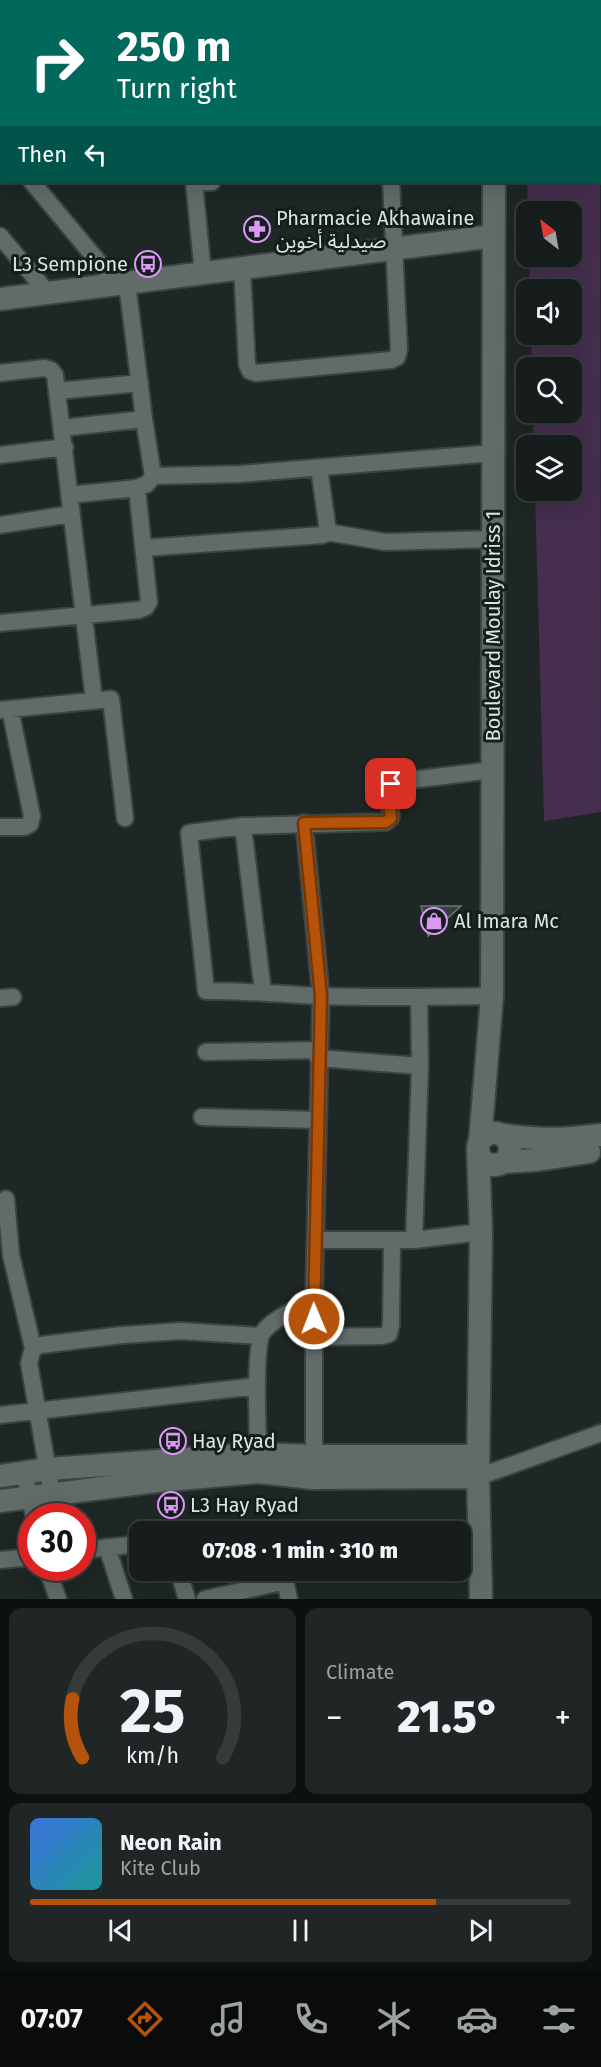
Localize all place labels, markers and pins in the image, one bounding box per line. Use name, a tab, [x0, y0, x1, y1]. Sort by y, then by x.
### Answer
place label: Pharmacie Akhawaine صيدلية أخوين	[276, 206, 474, 253]
pharmacy icon: Pharmacie Akhawaine صيدلية أخوين	[242, 214, 272, 244]
bus stop icon: L3 Sempione	[133, 249, 163, 279]
place label: L3 Sempione	[12, 252, 128, 276]
pin	[365, 758, 416, 809]
shop icon: Al Imara Mc	[419, 906, 449, 936]
place label: Al Imara Mc	[454, 909, 559, 933]
bus stop icon: Hay Ryad	[158, 1426, 188, 1456]
place label: Hay Ryad	[192, 1429, 276, 1453]
bus stop icon: L3 Hay Ryad	[156, 1490, 186, 1520]
place label: L3 Hay Ryad	[190, 1493, 299, 1517]

